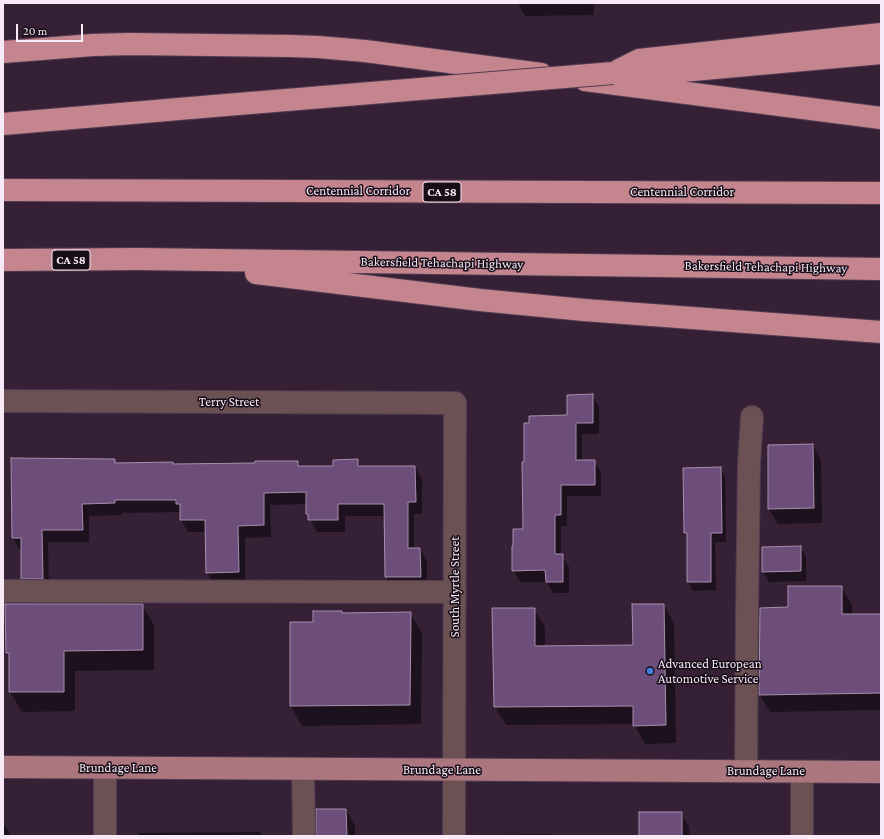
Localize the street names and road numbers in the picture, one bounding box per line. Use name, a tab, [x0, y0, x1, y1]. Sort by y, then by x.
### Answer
road number: CA 58	[423, 182, 461, 202]
street label: Centennial Corridor	[306, 183, 410, 199]
street label: Centennial Corridor	[630, 184, 734, 200]
road number: CA 58	[52, 250, 90, 270]
street label: Bakersfield Tehachapi Highway	[360, 254, 524, 272]
street label: Bakersfield Tehachapi Highway	[684, 258, 848, 276]
street label: Terry Street	[199, 394, 259, 410]
street label: South Myrtle Street	[447, 537, 463, 637]
street label: Brundage Lane	[79, 760, 157, 776]
street label: Brundage Lane	[403, 762, 481, 778]
street label: Brundage Lane	[727, 763, 805, 779]

